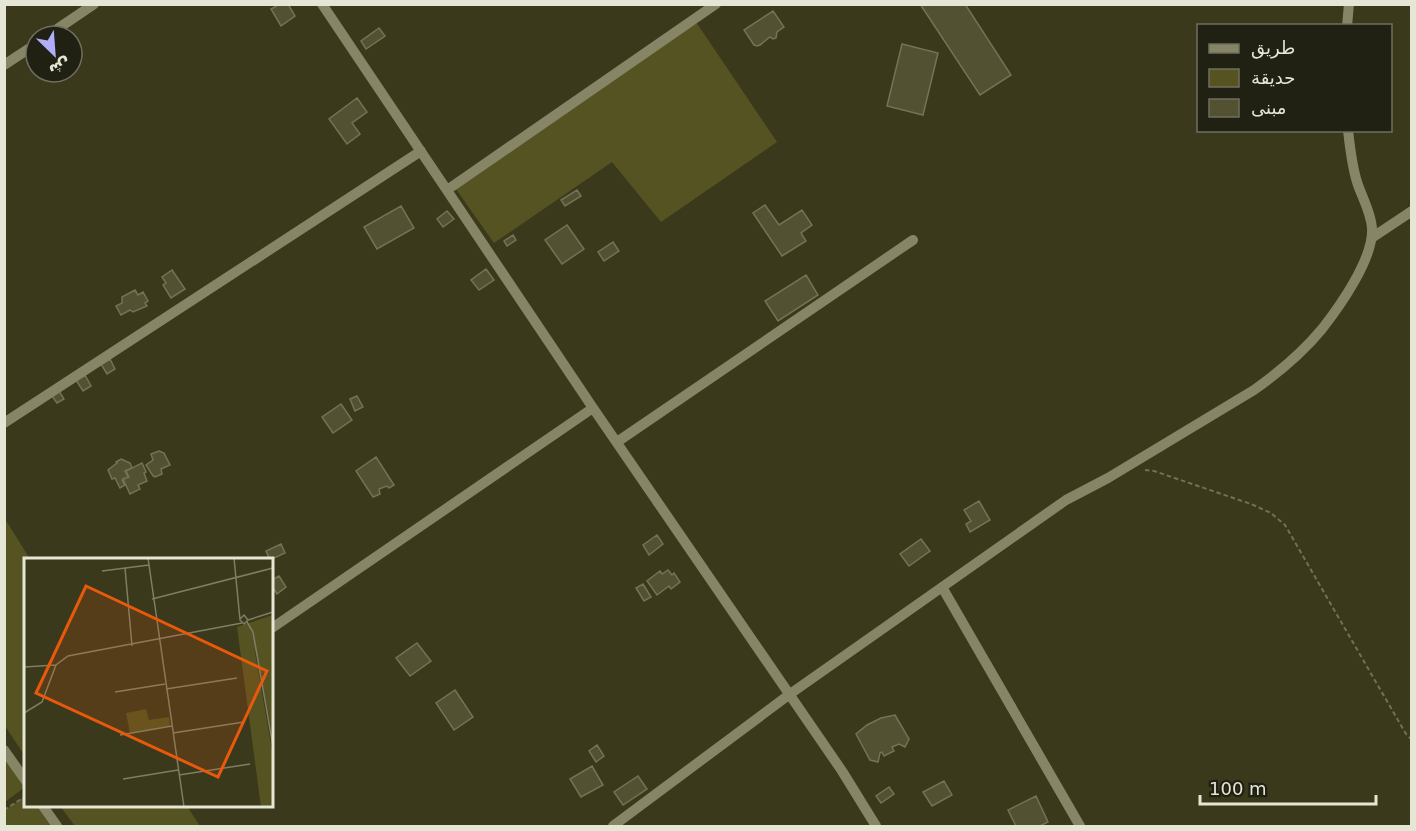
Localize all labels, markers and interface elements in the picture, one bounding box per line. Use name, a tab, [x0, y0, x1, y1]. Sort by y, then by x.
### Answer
north arrow	[24, 24, 84, 84]
legend	[1197, 24, 1392, 132]
text: طريق	[1251, 37, 1295, 59]
text: ش	[46, 54, 74, 80]
text: حديقة	[1251, 67, 1295, 88]
text: مبنى	[1251, 97, 1287, 118]
inset map	[24, 558, 273, 807]
scale bar	[1200, 768, 1376, 806]
text: 100 m	[1209, 778, 1267, 799]

